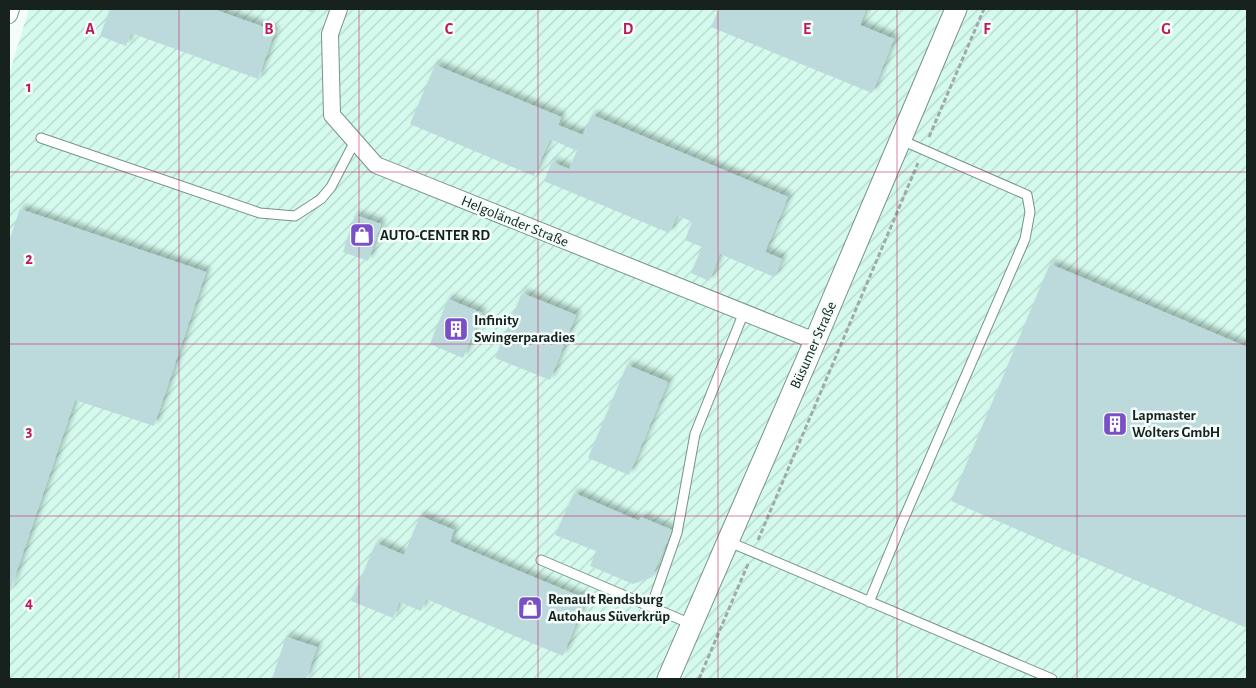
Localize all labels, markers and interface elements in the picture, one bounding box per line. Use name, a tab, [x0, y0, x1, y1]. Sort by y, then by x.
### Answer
text: A	[85, 21, 95, 37]
text: B	[264, 21, 274, 37]
text: C	[445, 21, 454, 37]
text: D	[623, 21, 634, 37]
text: E	[803, 21, 811, 37]
text: F	[983, 21, 991, 37]
text: G	[1161, 21, 1171, 37]
text: 1	[26, 79, 32, 95]
street label: Helgoländer Straße	[459, 193, 571, 250]
shop icon: AUTO-CENTER RD	[349, 222, 375, 248]
place label: AUTO-CENTER RD	[380, 228, 490, 243]
text: 2	[25, 251, 33, 267]
street label: Büsumer Straße	[788, 299, 839, 391]
place label: Infinity Swingerparadies	[474, 313, 575, 345]
building icon: Infinity Swingerparadies	[443, 316, 469, 342]
place label: Lapmaster Wolters GmbH	[1132, 408, 1220, 440]
building icon: Lapmaster Wolters GmbH	[1102, 411, 1128, 437]
text: 3	[26, 423, 33, 439]
place label: Renault Rendsburg Autohaus Süverkrüp	[548, 592, 670, 624]
text: 4	[25, 595, 33, 611]
shop icon: Renault Rendsburg Autohaus Süverkrüp	[517, 595, 543, 621]

